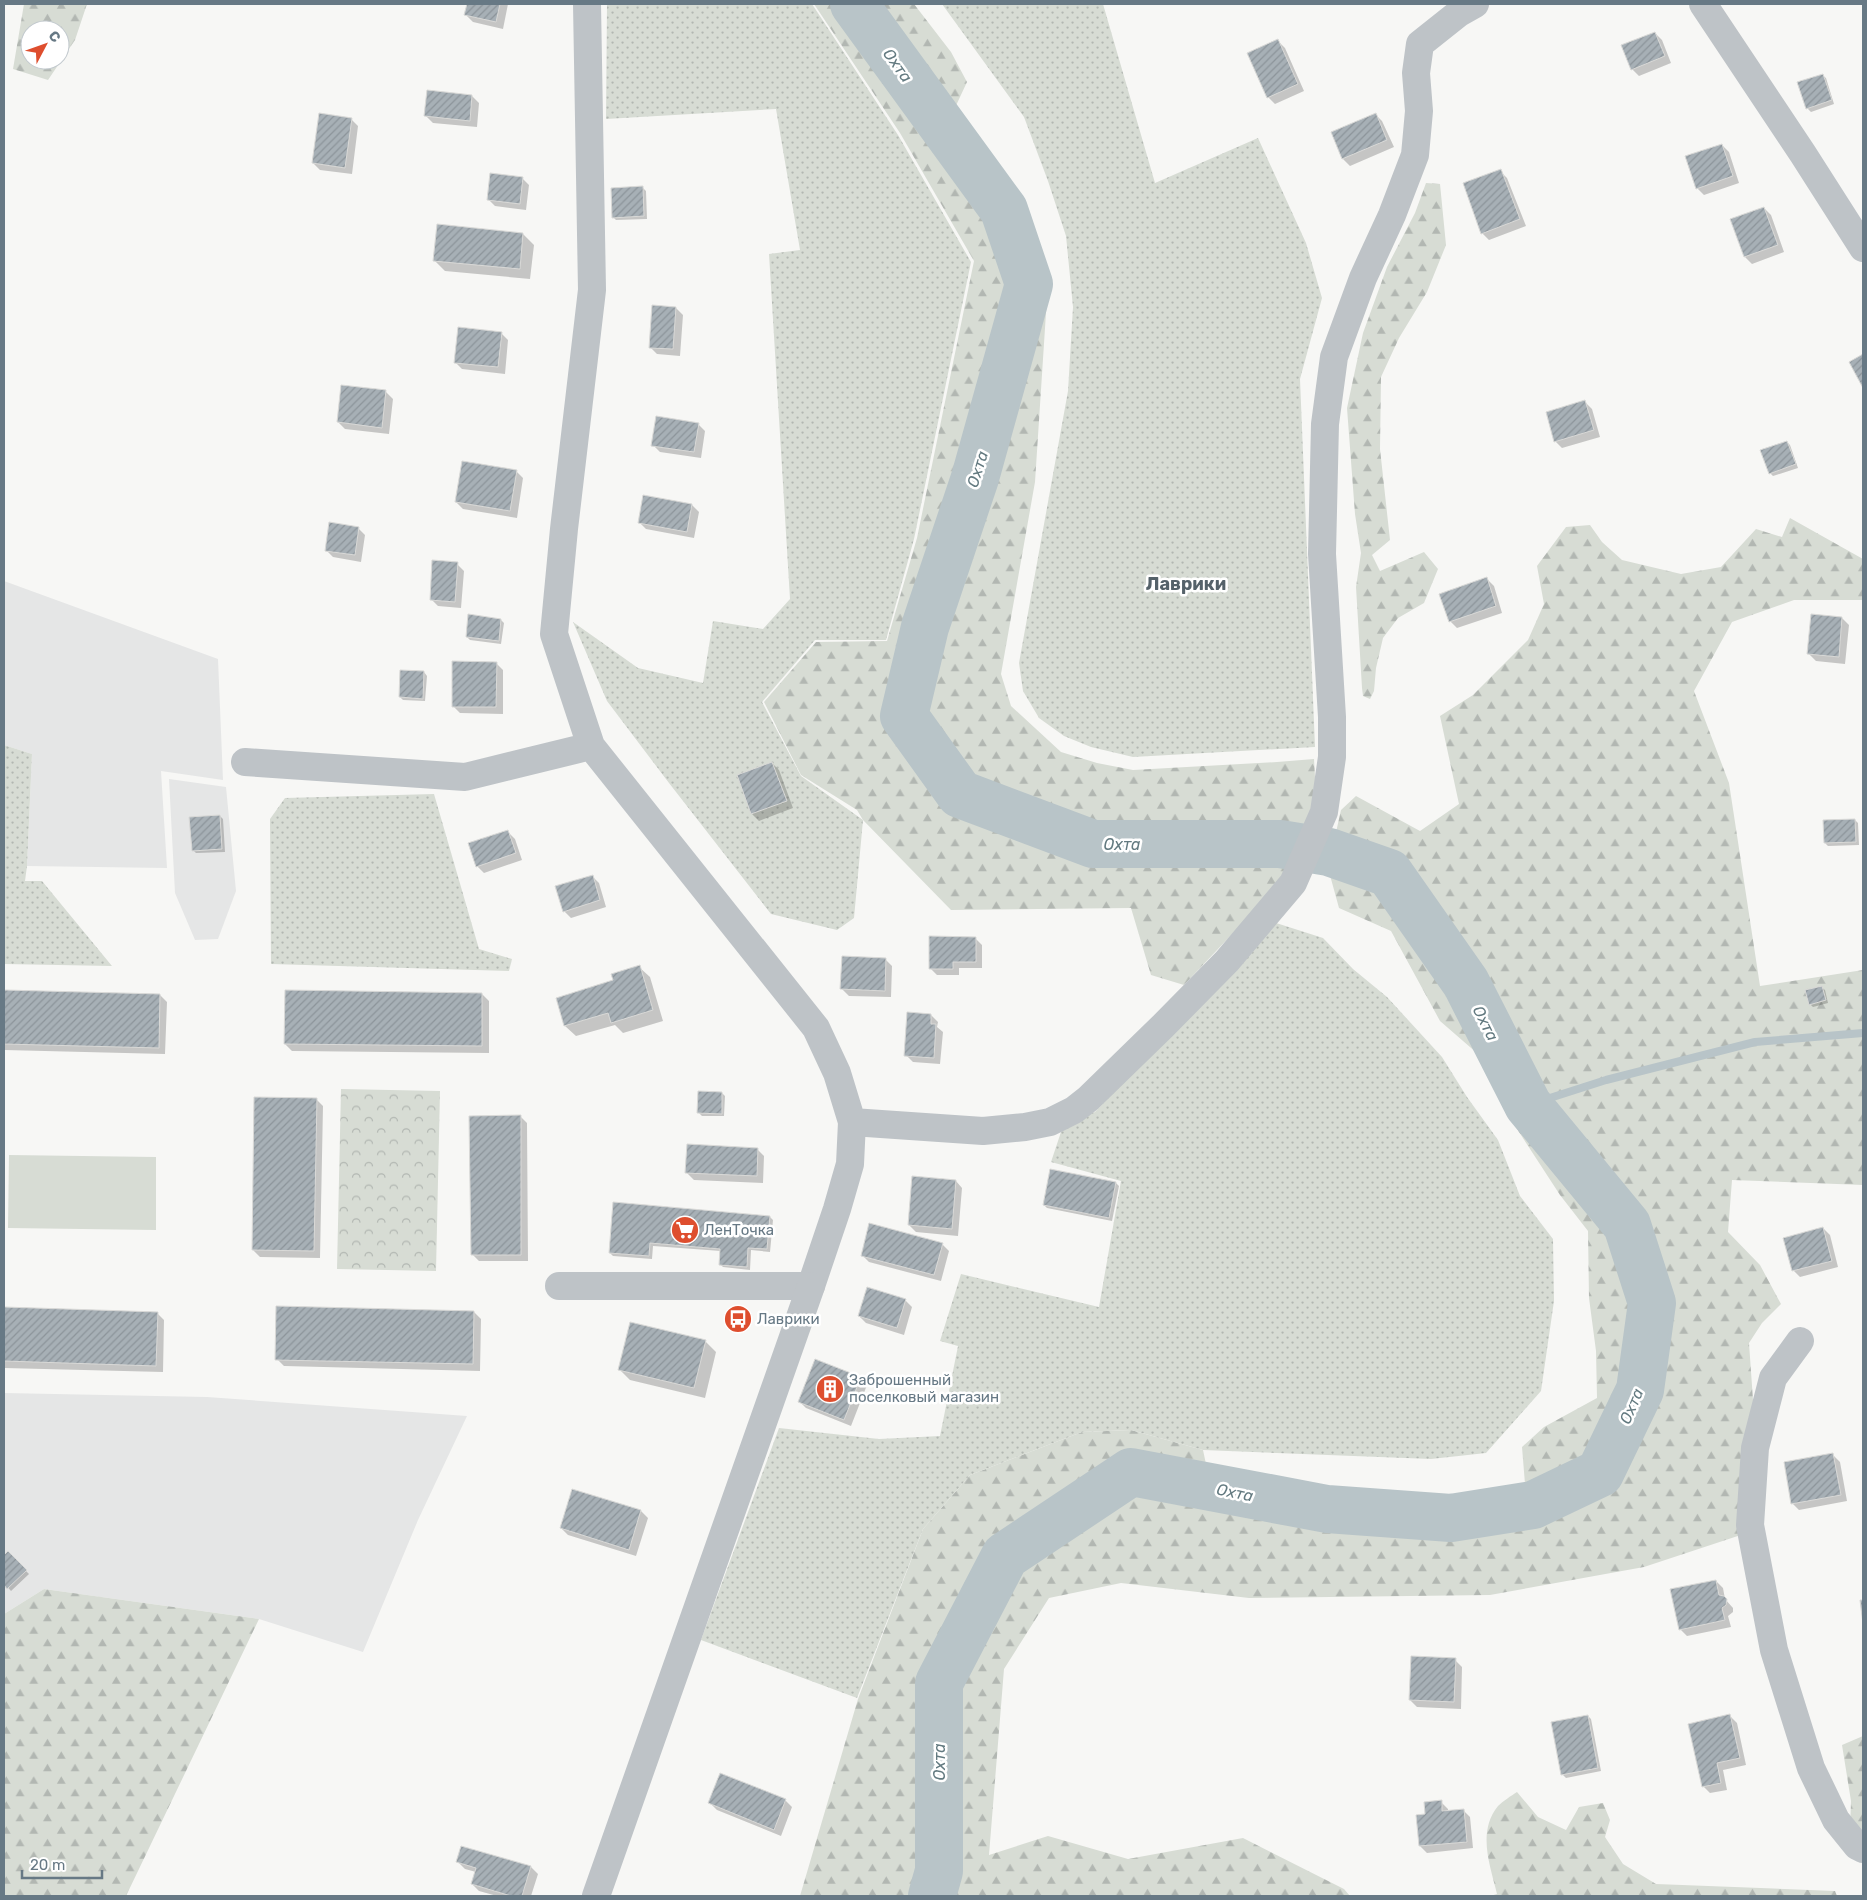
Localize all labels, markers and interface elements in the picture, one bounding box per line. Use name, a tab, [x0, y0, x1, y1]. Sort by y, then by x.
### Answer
north arrow	[20, 20, 70, 70]
text: С	[45, 28, 64, 46]
water label: Охта	[879, 45, 916, 86]
water label: Охта	[963, 449, 992, 490]
district label: Лаврики	[1146, 573, 1226, 595]
water label: Охта	[1103, 835, 1141, 854]
water label: Охта	[1469, 1002, 1502, 1044]
supermarket icon: ЛенТочка	[670, 1215, 700, 1245]
place label: ЛенТочка	[704, 1221, 774, 1239]
bus stop icon: Лаврики	[723, 1304, 753, 1334]
place label: Лаврики	[757, 1310, 820, 1328]
place label: Заброшенный поселковый магазин	[849, 1371, 999, 1406]
building icon: Заброшенный поселковый магазин	[815, 1374, 845, 1404]
water label: Охта	[1615, 1385, 1647, 1427]
water label: Охта	[1215, 1480, 1255, 1505]
water label: Охта	[930, 1743, 949, 1781]
scale bar	[22, 1848, 102, 1880]
text: 20 m	[30, 1856, 65, 1874]

